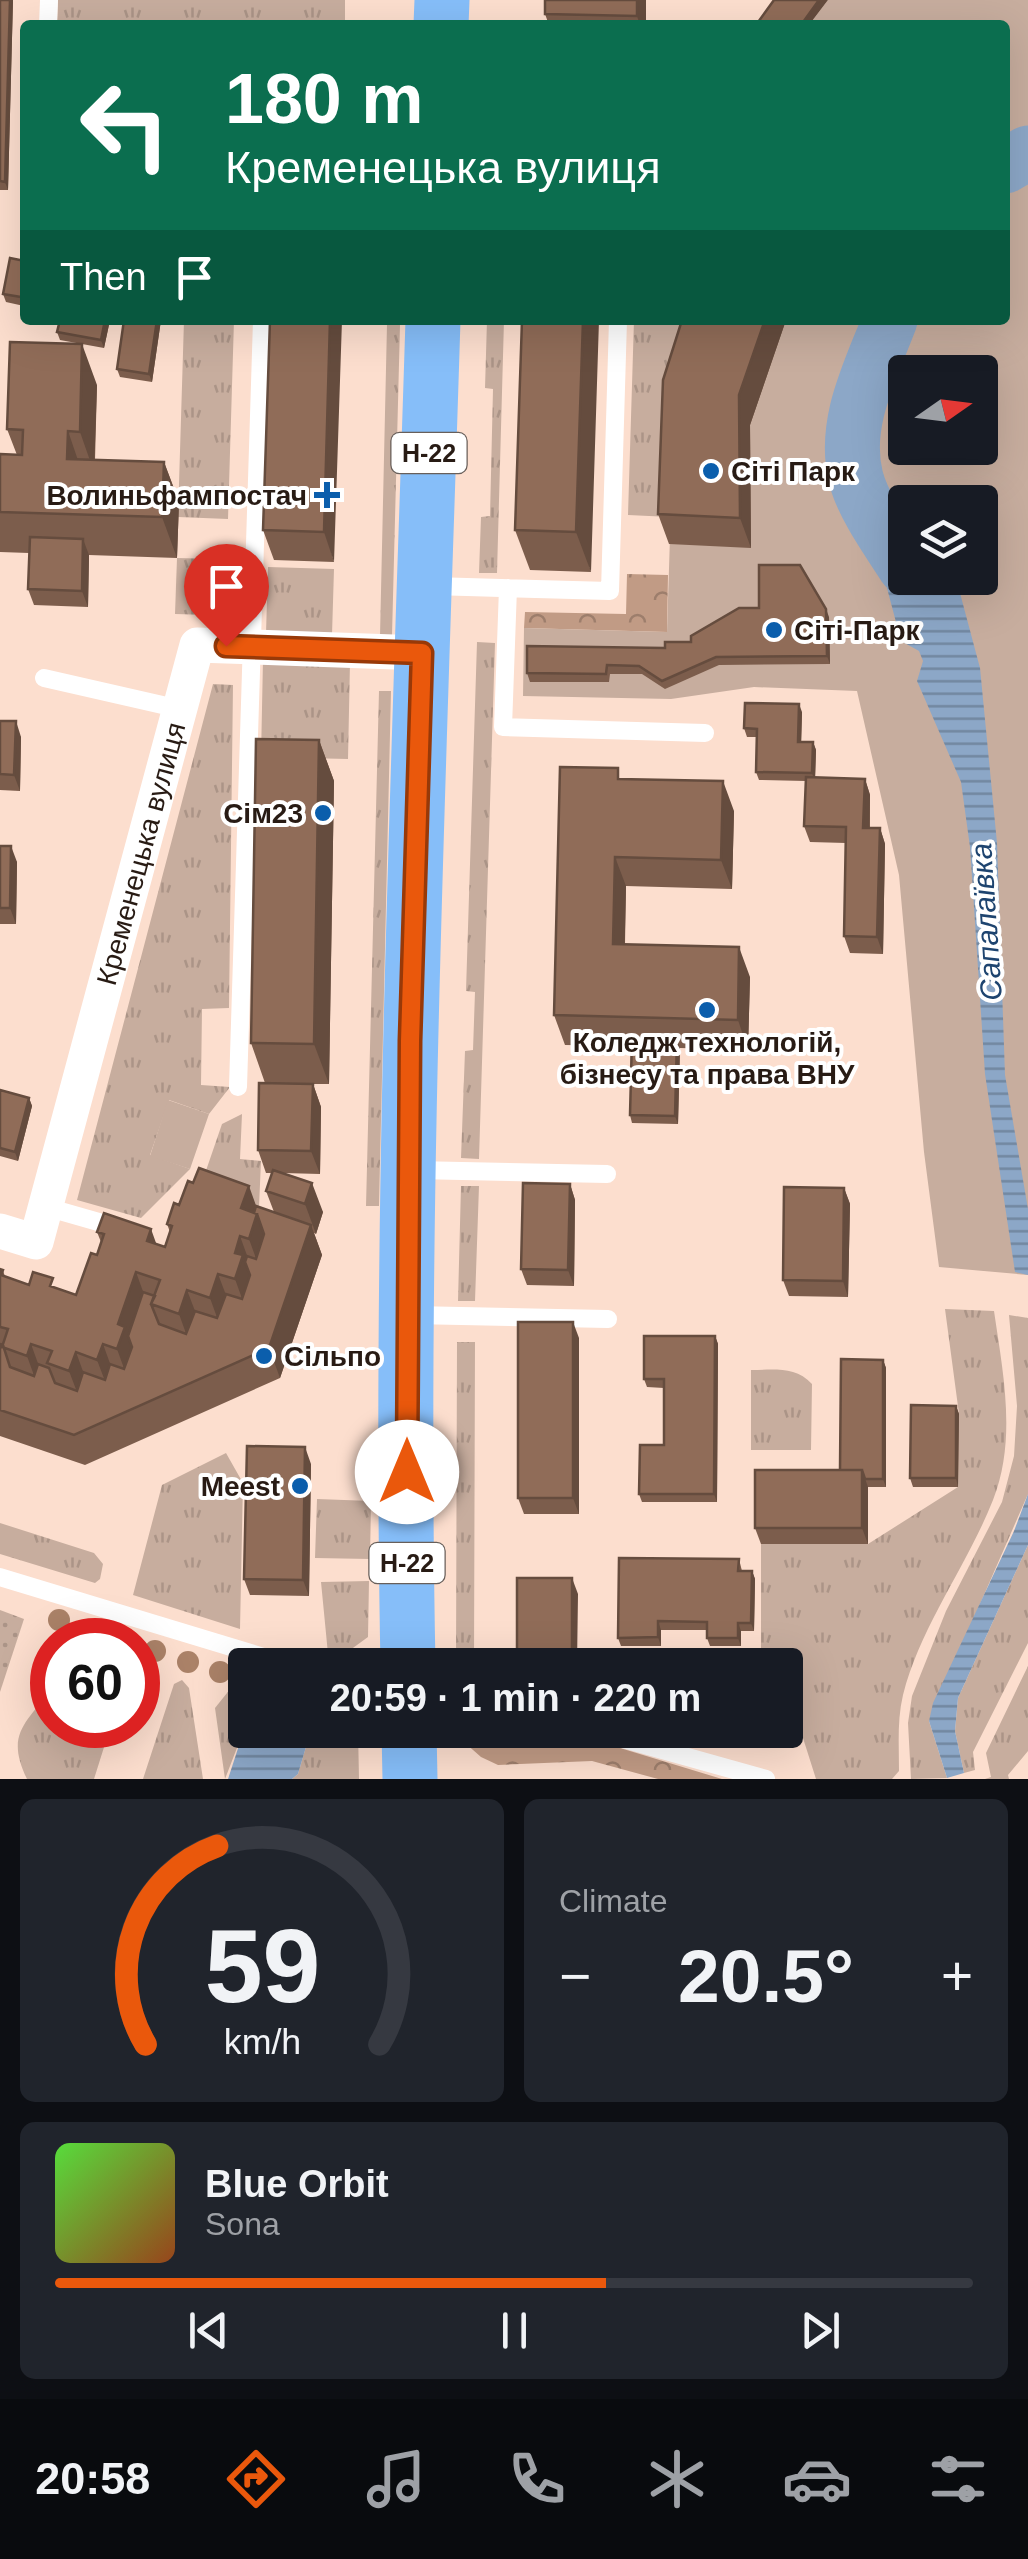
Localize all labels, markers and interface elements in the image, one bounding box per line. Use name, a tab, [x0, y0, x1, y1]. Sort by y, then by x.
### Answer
icon: left	[60, 60, 190, 190]
text: 180 m	[225, 60, 423, 138]
text: Кременецька вулиця	[225, 142, 661, 193]
icon: arrive	[167, 250, 222, 305]
text: Then	[60, 256, 147, 298]
north arrow	[888, 355, 998, 465]
map controls	[888, 355, 998, 595]
road number: Н-22	[392, 433, 466, 473]
place label: Сіті Парк	[731, 456, 856, 487]
marker: Сіті Парк	[700, 460, 722, 482]
place label: Волиньфампостач	[46, 480, 307, 511]
marker: Волиньфампостач	[316, 484, 338, 506]
button: layers	[888, 485, 998, 595]
pin	[184, 544, 269, 647]
icon: arrive	[199, 559, 254, 614]
place label: Сіті-Парк	[794, 615, 921, 646]
marker: Сіті-Парк	[763, 619, 785, 641]
street label: Кременецька вулиця	[91, 719, 191, 988]
place label: Сім23	[223, 798, 303, 829]
marker: Сім23	[312, 802, 334, 824]
water label: Сапалаївка	[964, 842, 1008, 1002]
marker: Коледж технологій, бізнесу та права ВНУ	[696, 999, 718, 1021]
place label: Коледж технологій, бізнесу та права ВНУ	[560, 1027, 855, 1090]
place label: Сільпо	[284, 1341, 381, 1372]
marker: Сільпо	[253, 1345, 275, 1367]
position arrow	[355, 1420, 459, 1524]
place label: Meest	[201, 1471, 280, 1502]
marker: Meest	[289, 1475, 311, 1497]
road number: Н-22	[370, 1543, 444, 1583]
speed limit sign: 60	[30, 1618, 160, 1748]
text: 20:59 · 1 min · 220 m	[330, 1677, 701, 1719]
text: Climate	[559, 1883, 667, 1919]
text: 59	[204, 1908, 320, 2024]
text: 20.5°	[678, 1934, 854, 2018]
text: −	[559, 1945, 591, 2007]
text: +	[941, 1945, 973, 2007]
text: km/h	[223, 2022, 301, 2062]
text: Blue Orbit	[205, 2163, 389, 2205]
text: Sona	[205, 2206, 280, 2242]
icon: previous	[181, 2303, 236, 2358]
icon: pause	[487, 2303, 542, 2358]
icon: next	[793, 2303, 848, 2358]
icon: directions	[221, 2444, 291, 2514]
icon: music	[361, 2444, 431, 2514]
icon: phone	[502, 2444, 572, 2514]
icon: climate	[642, 2444, 712, 2514]
icon: car	[782, 2444, 852, 2514]
icon: filters	[923, 2444, 993, 2514]
text: 20:58	[35, 2453, 150, 2504]

